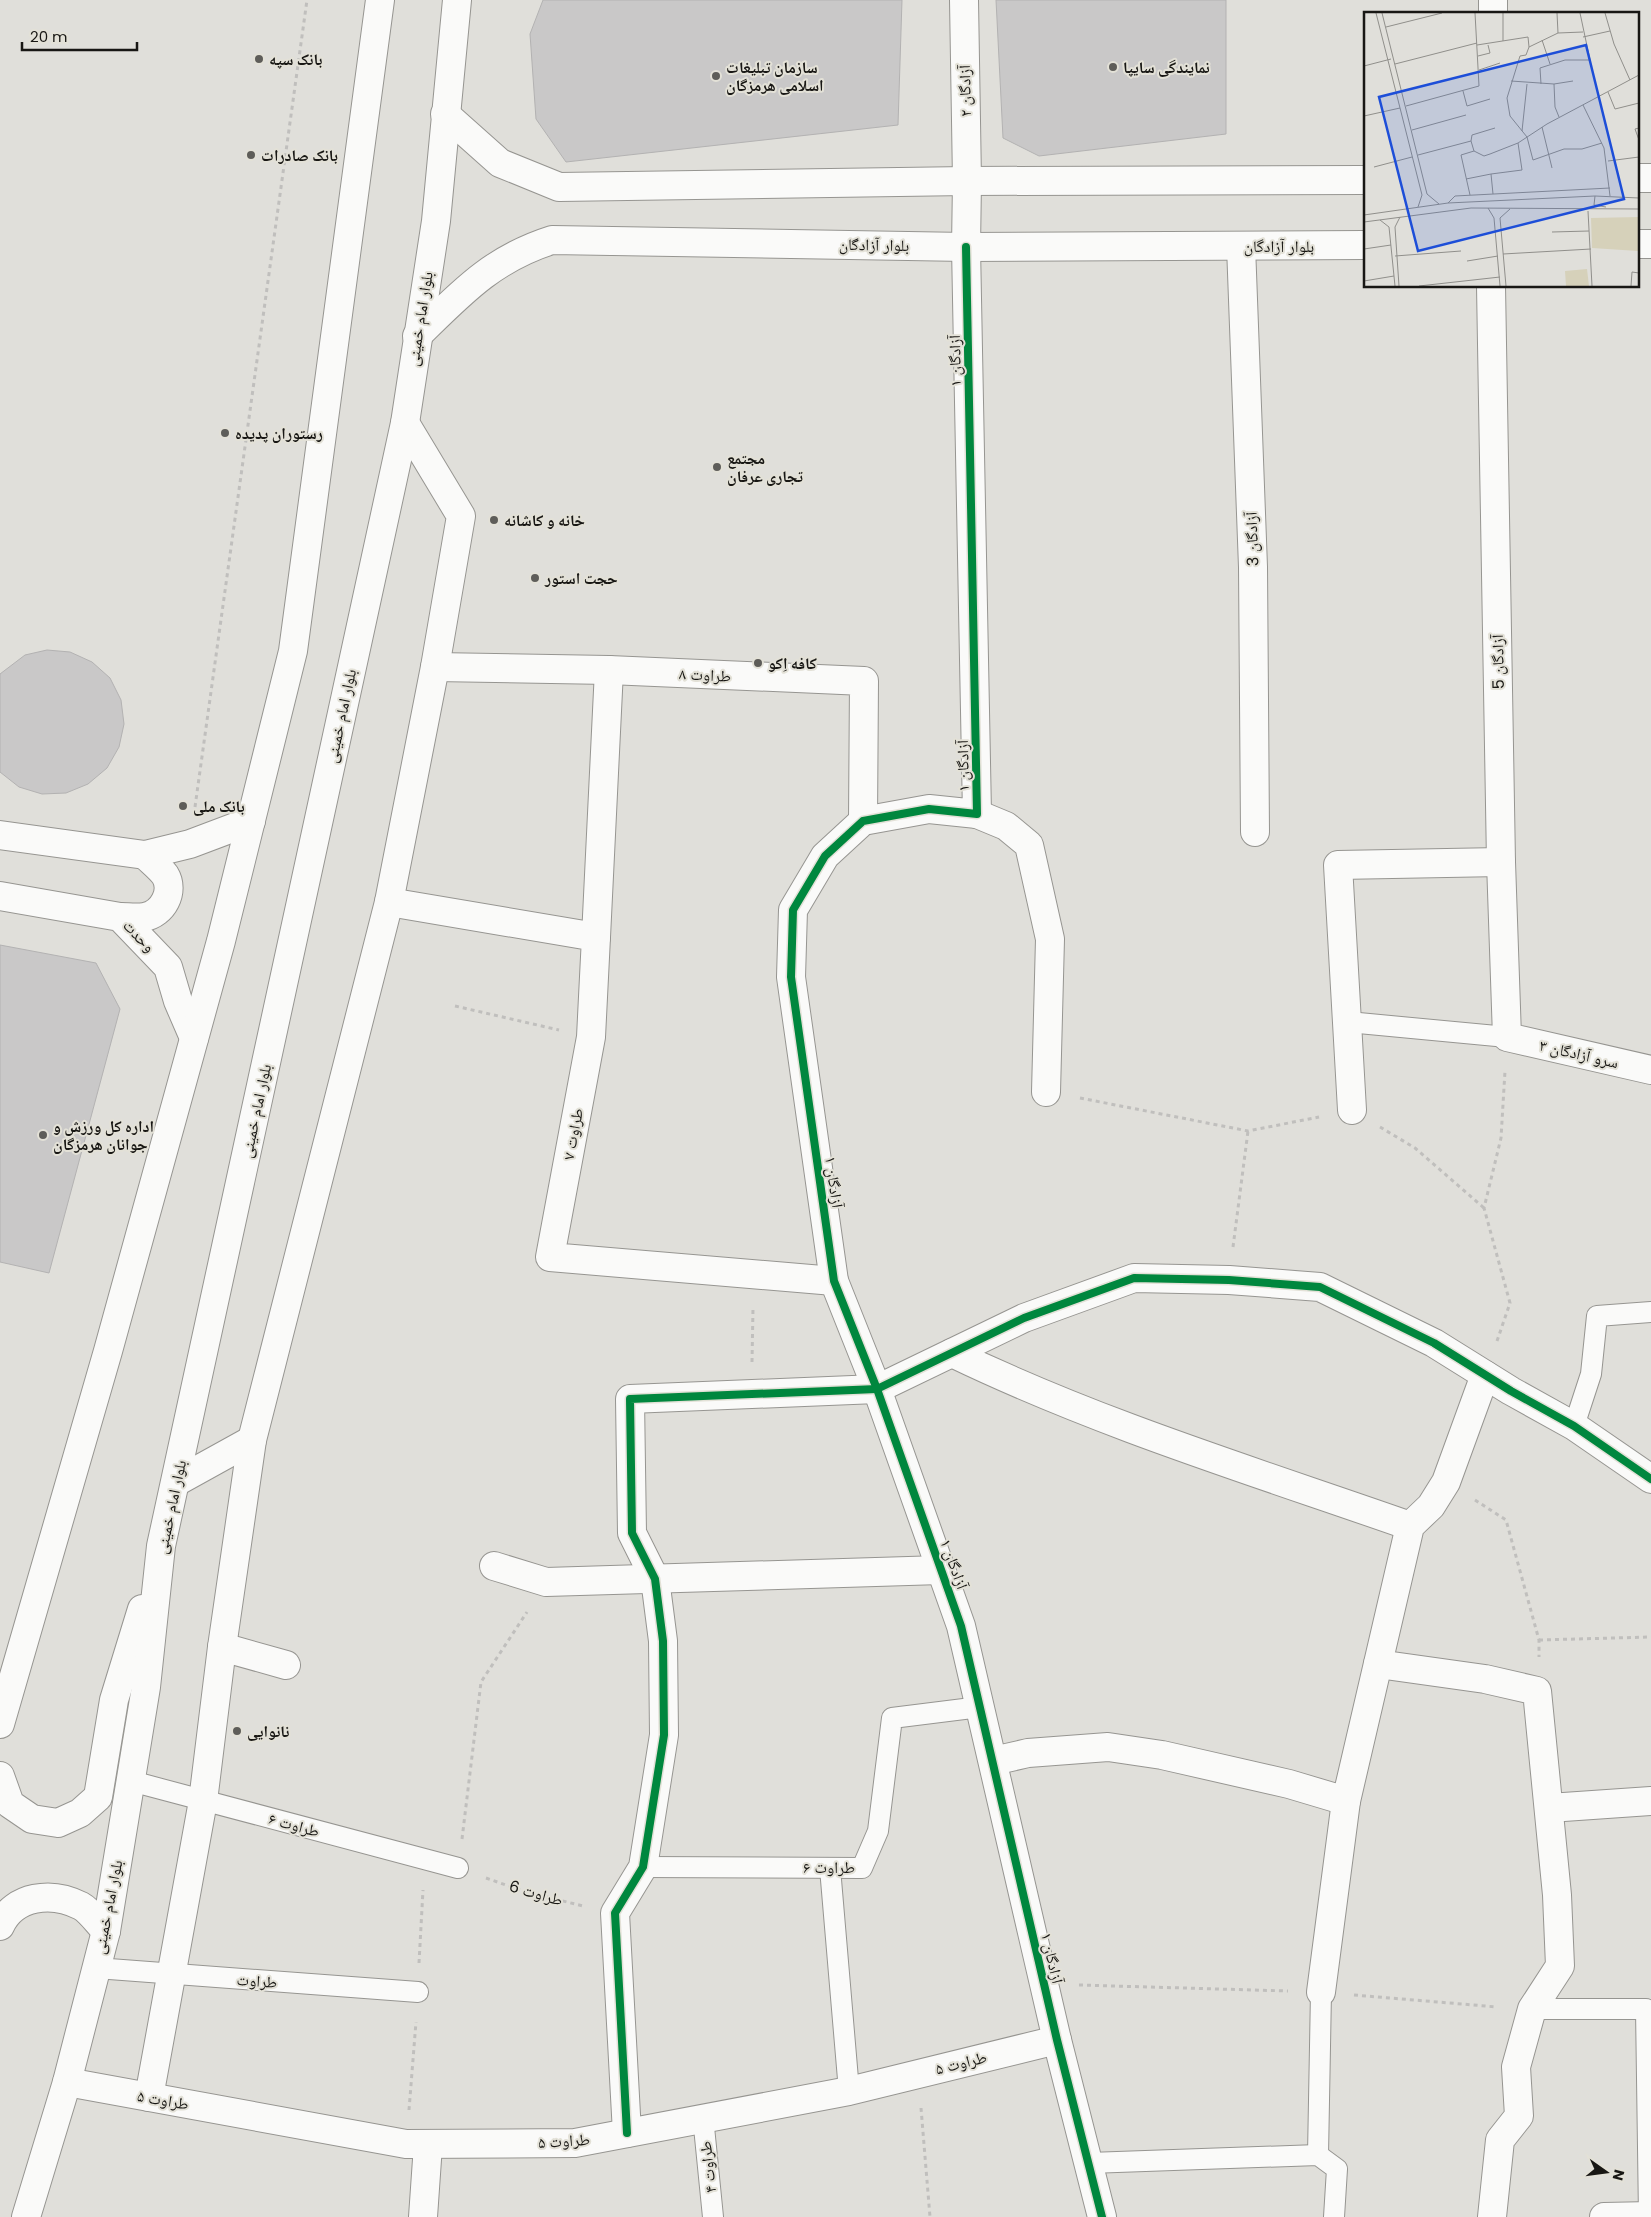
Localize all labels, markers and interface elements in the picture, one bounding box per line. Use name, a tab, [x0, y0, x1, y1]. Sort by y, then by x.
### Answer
inset map	[1364, 12, 1638, 288]
scale bar	[22, 20, 138, 52]
text: 20 m	[30, 26, 68, 47]
place label: بانک سپه	[269, 48, 323, 71]
marker: بانک سپه	[253, 53, 265, 65]
place label: سازمان تبلیغات اسلامی هرمزگان	[726, 56, 824, 97]
place label: نمایندگی سایپا	[1123, 56, 1210, 79]
marker: نمایندگی سایپا	[1107, 61, 1119, 73]
street label: آزادگان ۲	[953, 64, 977, 117]
marker: سازمان تبلیغات اسلامی هرمزگان	[710, 70, 722, 82]
place label: بانک صادرات	[261, 144, 338, 167]
marker: بانک صادرات	[245, 149, 257, 161]
street label: بلوار آزادگان	[839, 233, 909, 257]
street label: بلوار آزادگان	[1244, 235, 1314, 258]
street label: بلوار امام خمینی	[401, 270, 439, 368]
street label: آزادگان ۱	[943, 334, 967, 387]
place label: رستوران پدیده	[235, 422, 323, 445]
marker: رستوران پدیده	[219, 427, 231, 439]
place label: مجتمع تجاری عرفان	[727, 447, 804, 488]
marker: مجتمع تجاری عرفان	[711, 461, 723, 473]
place label: خانه و کاشانه	[504, 509, 585, 532]
street label: آزادگان 3	[1240, 511, 1264, 566]
marker: خانه و کاشانه	[488, 514, 500, 526]
place label: حجت استور	[544, 567, 618, 590]
marker: حجت استور	[529, 572, 541, 584]
street label: آزادگان 5	[1486, 633, 1510, 690]
place label: کافه اِکو	[768, 652, 817, 675]
marker: کافه اِکو	[752, 657, 764, 669]
street label: طراوت ۸	[678, 662, 732, 688]
street label: بلوار امام خمینی	[320, 667, 362, 765]
street label: آزادگان ۱	[951, 739, 975, 792]
place label: بانک ملی	[193, 795, 245, 818]
marker: بانک ملی	[177, 800, 189, 812]
street label: وحدت	[118, 914, 160, 958]
street label: سرو آزادگان ۳	[1537, 1034, 1621, 1074]
street label: بلوار امام خمینی	[235, 1062, 277, 1160]
street label: طراوت ۷	[557, 1106, 589, 1162]
place label: اداره کل ورزش و جوانان هرمزگان	[53, 1115, 154, 1156]
marker: اداره کل ورزش و جوانان هرمزگان	[37, 1129, 49, 1141]
street label: آزادگان ۱	[819, 1155, 849, 1210]
street label: بلوار امام خمینی	[150, 1458, 192, 1556]
street label: آزادگان ۱	[934, 1536, 974, 1593]
place label: نانوایی	[247, 1720, 289, 1743]
marker: نانوایی	[231, 1725, 243, 1737]
street label: طراوت ۶	[266, 1807, 322, 1843]
street label: طراوت ۶	[803, 1856, 855, 1879]
street label: بلوار امام خمینی	[88, 1858, 128, 1956]
street label: طراوت 6	[506, 1874, 566, 1912]
street label: آزادگان ۱	[1035, 1930, 1069, 1987]
street label: طراوت	[236, 1968, 278, 1994]
street label: طراوت ۵	[933, 2046, 989, 2080]
street label: طراوت ۵	[135, 2084, 191, 2116]
street label: طراوت ۵	[537, 2128, 591, 2154]
street label: طراوت ۴	[694, 2140, 722, 2194]
north arrow	[1581, 2147, 1631, 2197]
text: N	[1608, 2168, 1630, 2183]

